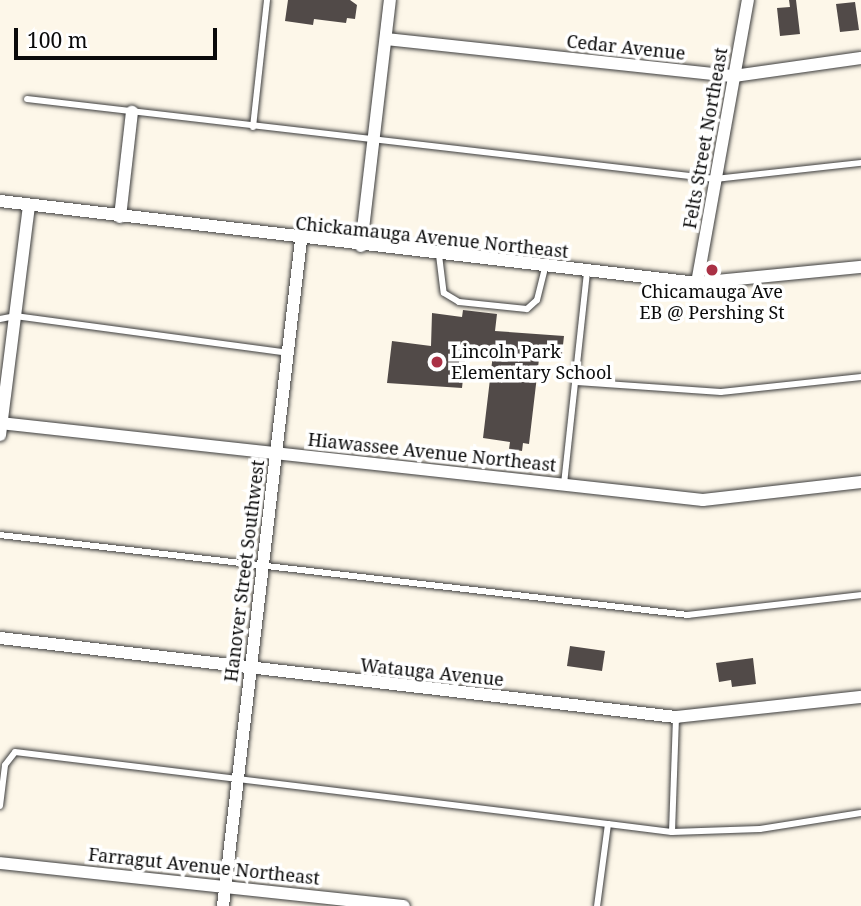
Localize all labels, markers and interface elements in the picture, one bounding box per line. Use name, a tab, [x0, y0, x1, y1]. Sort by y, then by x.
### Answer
scale bar	[18, 14, 220, 58]
text: 100 m	[27, 26, 88, 54]
street label: Cedar Avenue	[566, 30, 686, 64]
street label: Felts Street Northeast	[678, 46, 732, 230]
street label: Chickamauga Avenue Northeast	[294, 212, 570, 262]
marker: Chicamauga Ave EB @ Pershing St	[704, 262, 720, 278]
place label: Chicamauga Ave EB @ Pershing St	[639, 281, 785, 324]
place label: Lincoln Park Elementary School	[451, 341, 612, 384]
marker: Lincoln Park Elementary School	[429, 354, 445, 370]
street label: Hiawassee Avenue Northeast	[307, 428, 557, 476]
street label: Hanover Street Southwest	[220, 459, 268, 683]
street label: Watauga Avenue	[359, 654, 505, 690]
street label: Farragut Avenue Northeast	[87, 843, 321, 889]

